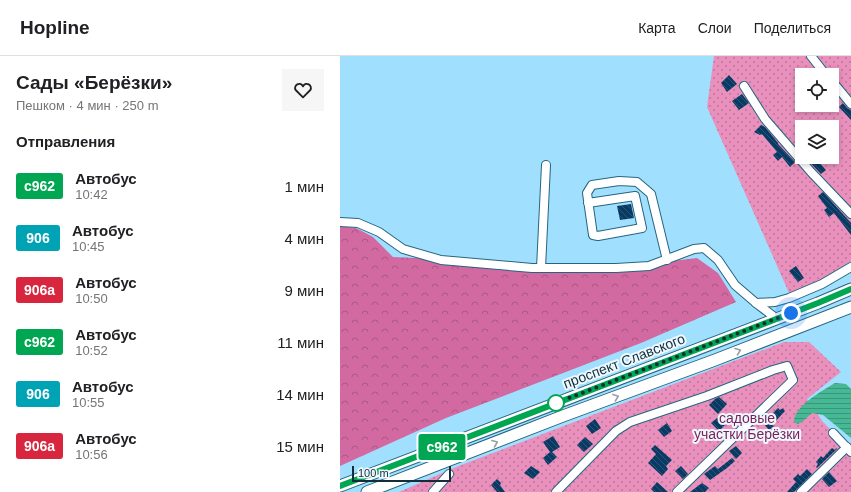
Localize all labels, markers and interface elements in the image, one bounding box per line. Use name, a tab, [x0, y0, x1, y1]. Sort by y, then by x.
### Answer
text: Hopline	[20, 17, 90, 38]
text: Карта	[638, 20, 676, 36]
text: Слои	[698, 20, 732, 36]
text: Поделиться	[754, 20, 831, 36]
map controls	[795, 68, 839, 164]
button: locate	[795, 68, 839, 112]
button: heart	[282, 69, 324, 111]
text: Сады «Берёзки»	[16, 72, 172, 93]
text: Пешком · 4 мин · 250 m	[16, 98, 158, 113]
button: layers	[795, 120, 839, 164]
text: Отправления	[16, 133, 115, 150]
text: Автобус	[75, 170, 137, 187]
text: с962	[24, 178, 55, 194]
text: 1 мин	[285, 178, 324, 195]
text: 10:42	[75, 187, 108, 202]
text: Автобус	[72, 222, 134, 239]
text: 906	[26, 230, 50, 246]
text: 4 мин	[285, 230, 324, 247]
text: 10:45	[72, 239, 105, 254]
text: Автобус	[75, 274, 137, 291]
text: 906а	[24, 282, 55, 298]
text: 9 мин	[285, 282, 324, 299]
text: 10:50	[75, 291, 108, 306]
your location	[781, 303, 801, 323]
text: Автобус	[75, 326, 137, 343]
street label: проспект Славского	[561, 330, 687, 392]
text: с962	[24, 334, 55, 350]
text: 11 мин	[277, 334, 324, 351]
text: 10:52	[75, 343, 108, 358]
one-way arrow	[734, 348, 741, 356]
text: Автобус	[72, 378, 134, 395]
text: 906	[26, 386, 50, 402]
text: 14 мин	[276, 386, 324, 403]
one-way arrow	[613, 393, 620, 401]
unlabelled marker	[547, 394, 565, 412]
text: 10:55	[72, 395, 105, 410]
park label: садовые участки Берёзки	[694, 410, 800, 442]
text: Автобус	[75, 430, 137, 447]
line badge: с962	[414, 434, 470, 460]
text: 906а	[24, 438, 55, 454]
text: 15 мин	[276, 438, 324, 455]
text: с962	[426, 439, 458, 455]
one-way arrow	[491, 439, 498, 447]
text: 10:56	[75, 447, 108, 462]
scale bar	[352, 464, 451, 483]
text: 100 m	[358, 467, 389, 479]

